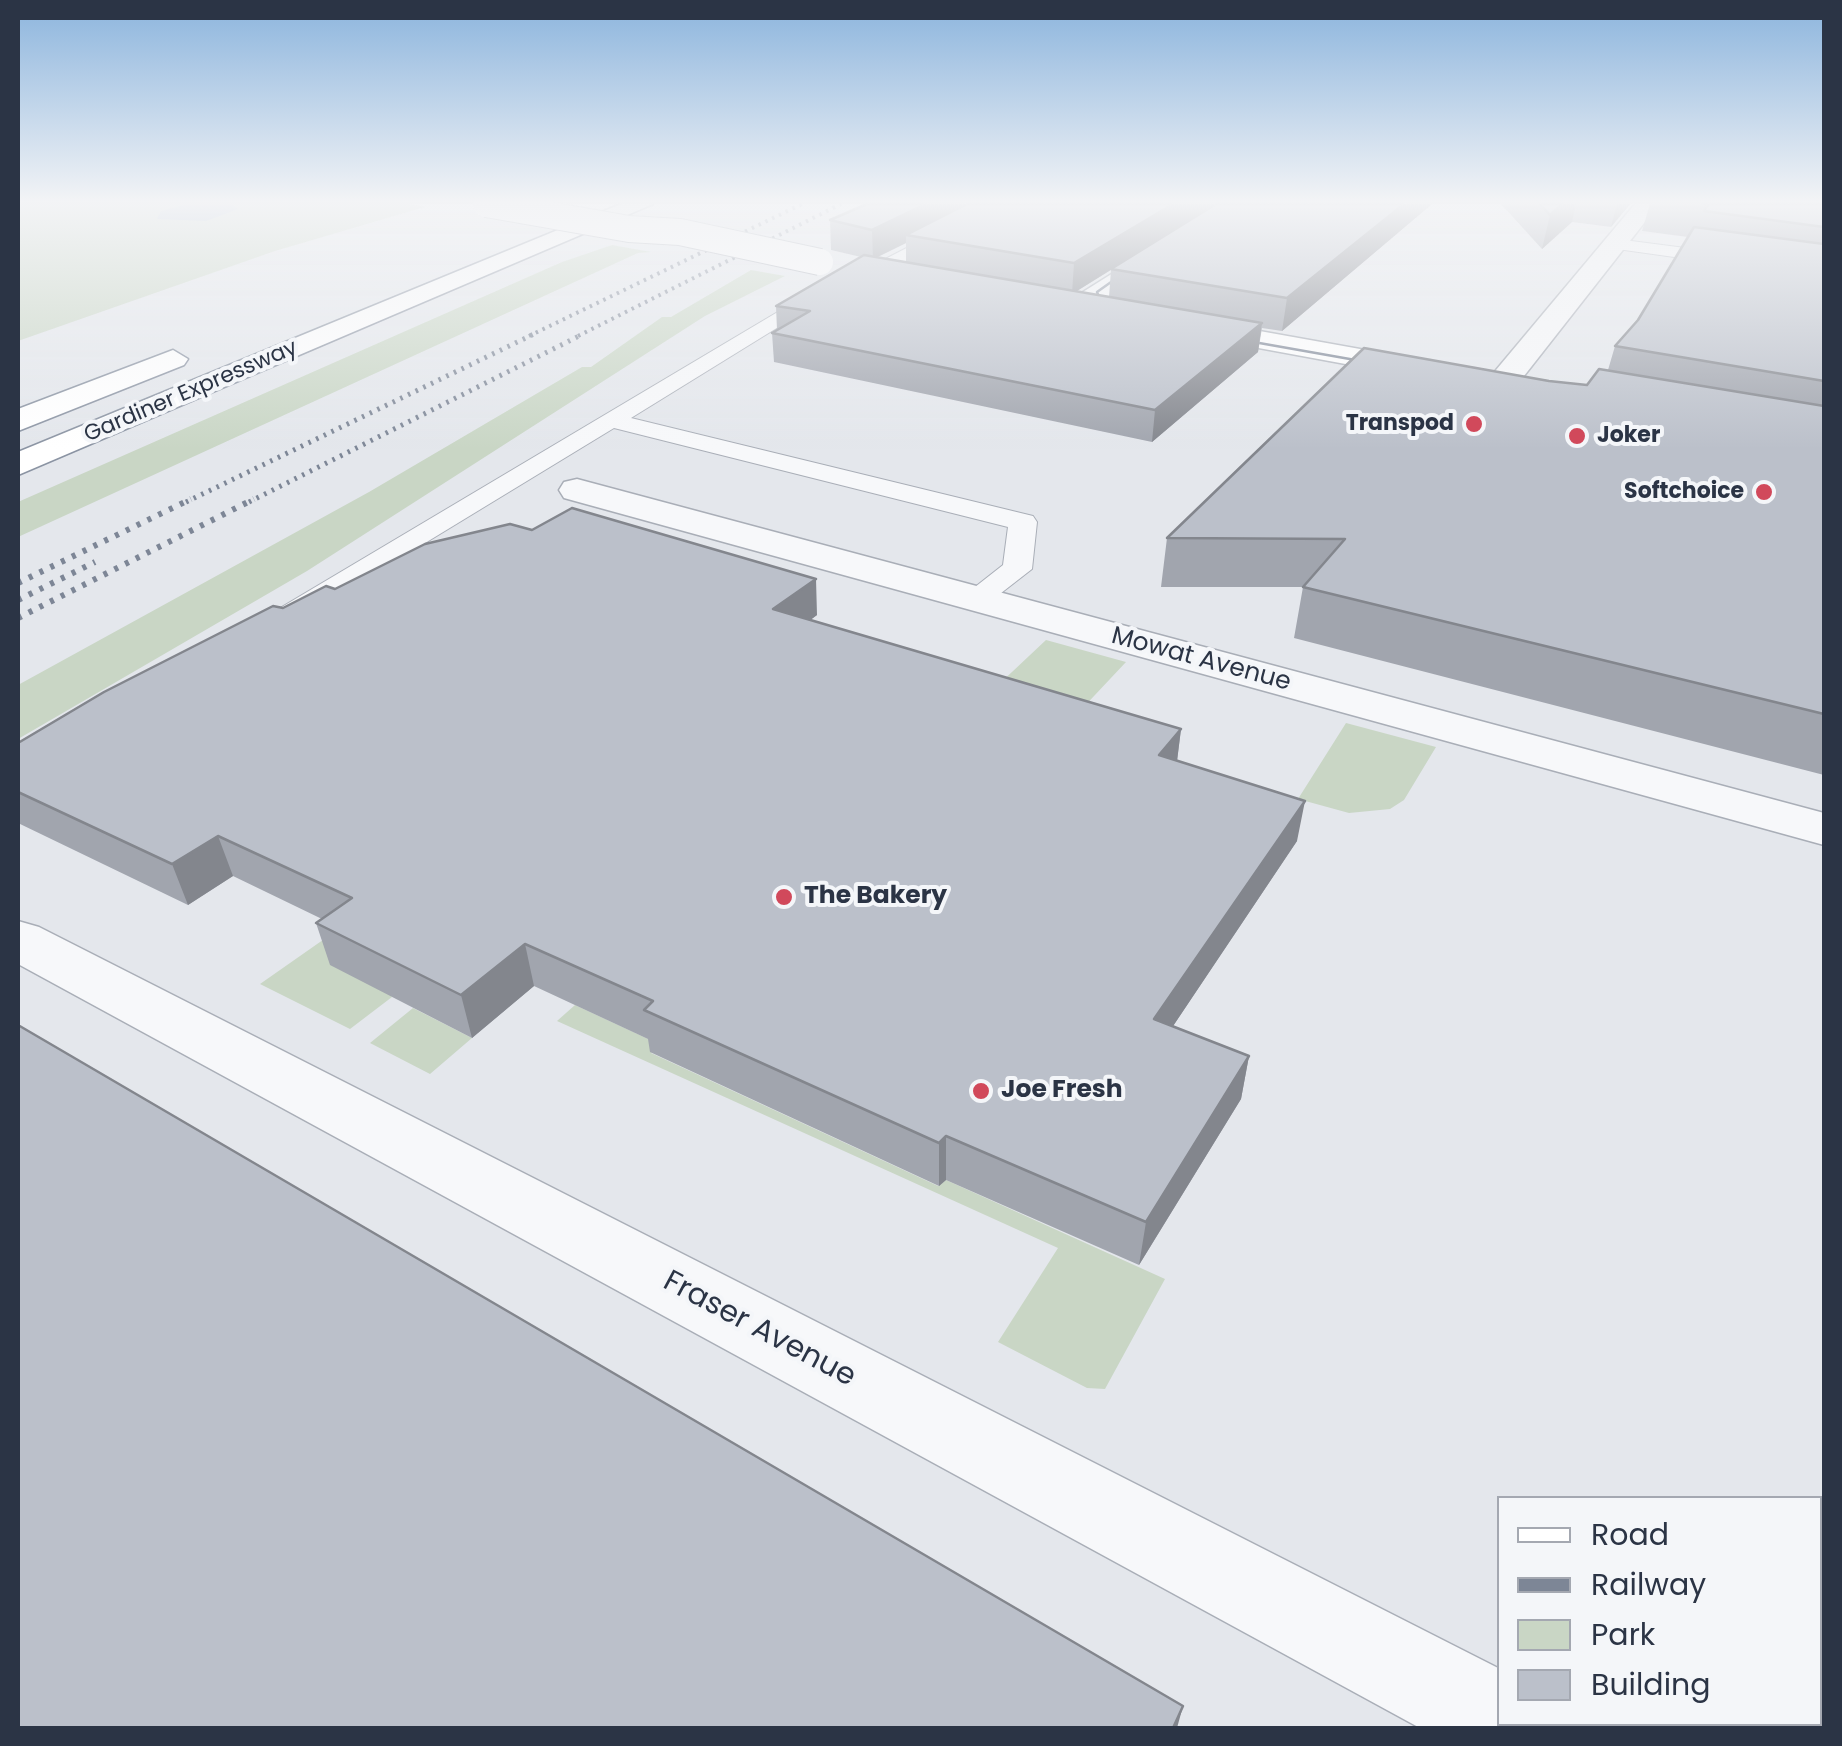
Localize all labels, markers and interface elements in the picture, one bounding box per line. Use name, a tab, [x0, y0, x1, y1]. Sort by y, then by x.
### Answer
street label: Gardiner Expressway	[80, 335, 302, 449]
place label: Transpod	[1346, 411, 1454, 437]
marker: Transpod	[1463, 413, 1485, 435]
place label: Joker	[1597, 423, 1660, 449]
marker: Joker	[1566, 425, 1588, 447]
place label: Softchoice	[1624, 479, 1744, 505]
marker: Softchoice	[1753, 481, 1775, 503]
street label: Mowat Avenue	[1108, 622, 1294, 698]
place label: The Bakery	[804, 882, 947, 912]
marker: The Bakery	[773, 886, 795, 908]
place label: Joe Fresh	[1001, 1076, 1123, 1106]
marker: Joe Fresh	[970, 1080, 992, 1102]
street label: Fraser Avenue	[657, 1264, 861, 1396]
legend	[1497, 1496, 1822, 1726]
text: Road	[1591, 1513, 1669, 1556]
text: Railway	[1591, 1563, 1706, 1606]
text: Park	[1591, 1613, 1655, 1656]
text: Building	[1591, 1663, 1711, 1706]

